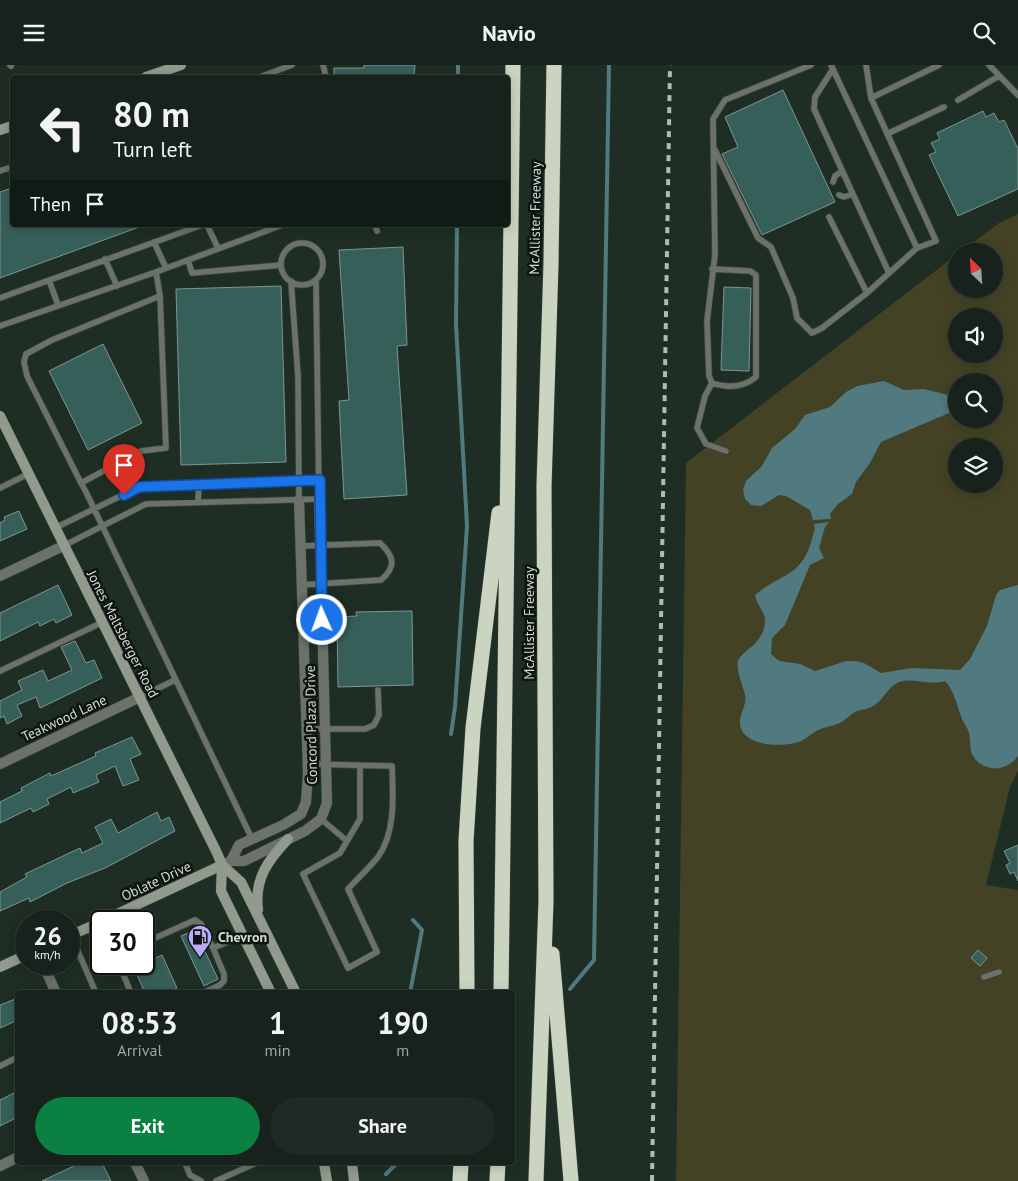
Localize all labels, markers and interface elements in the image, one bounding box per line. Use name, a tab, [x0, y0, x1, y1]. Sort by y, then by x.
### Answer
icon: menu	[20, 19, 48, 47]
text: Navio	[482, 19, 536, 47]
icon: search	[970, 19, 998, 47]
text: 80 m	[113, 91, 190, 137]
icon: left	[30, 95, 95, 160]
text: Turn left	[113, 135, 192, 163]
street label: McAllister Freeway	[525, 161, 545, 275]
icon: arrive	[81, 190, 109, 218]
text: Then	[30, 192, 71, 216]
north arrow	[948, 243, 1002, 297]
map controls	[948, 243, 1003, 493]
button: sound	[948, 308, 1003, 363]
button: search	[948, 373, 1003, 428]
button: layers	[948, 438, 1003, 493]
pin	[103, 444, 145, 495]
icon: arrive	[110, 451, 138, 479]
street label: Jones Maltsberger Road	[83, 566, 163, 701]
street label: McAllister Freeway	[520, 566, 538, 680]
position arrow	[295, 593, 347, 645]
street label: Concord Plaza Drive	[301, 665, 321, 785]
street label: Teakwood Lane	[19, 690, 109, 746]
street label: Oblate Drive	[118, 857, 194, 905]
speed limit sign: 30	[90, 910, 155, 975]
text: 26	[33, 920, 62, 952]
fuel station icon: Chevron	[187, 924, 213, 958]
place label: Chevron	[218, 928, 267, 946]
text: km/h	[34, 947, 61, 962]
text: 08:53	[102, 1003, 178, 1042]
text: 1	[269, 1003, 286, 1042]
text: 190	[377, 1003, 428, 1042]
text: Arrival	[117, 1040, 162, 1060]
text: min	[265, 1040, 291, 1060]
text: m	[396, 1040, 409, 1060]
button: Exit	[35, 1097, 260, 1155]
button: Share	[270, 1097, 495, 1155]

